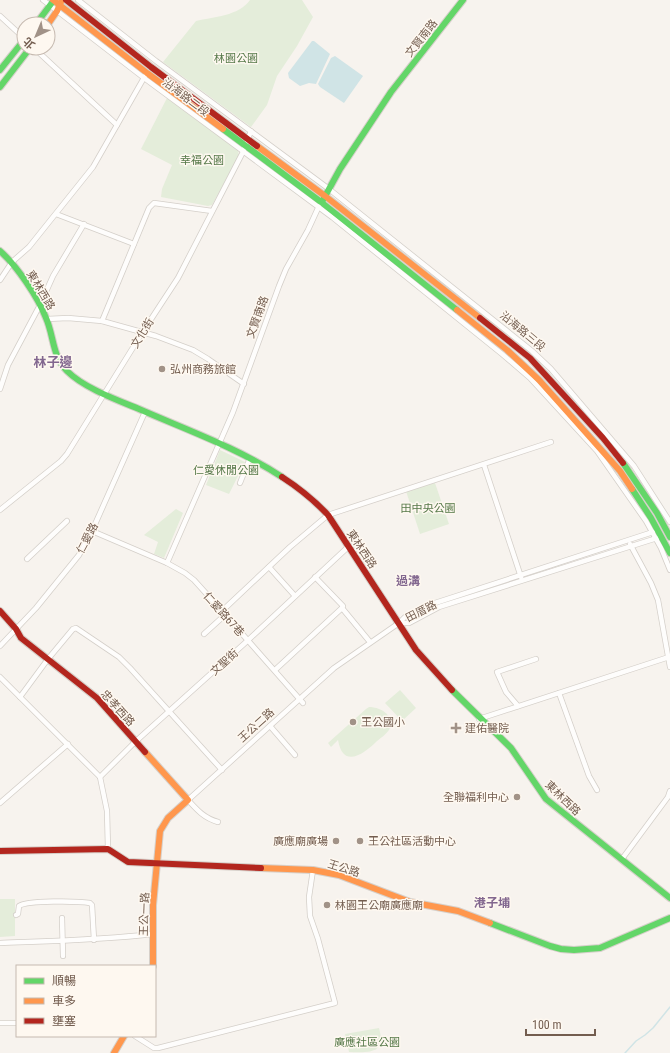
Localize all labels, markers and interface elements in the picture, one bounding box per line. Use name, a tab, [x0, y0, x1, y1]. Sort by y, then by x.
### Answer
north arrow	[16, 16, 56, 56]
street label: 文賢南路	[403, 17, 440, 60]
text: 北	[21, 34, 38, 51]
park label: 林園公園	[214, 52, 258, 65]
street label: 沿海路二段	[160, 76, 212, 119]
park label: 幸福公園	[180, 154, 224, 167]
street label: 東林西路	[24, 268, 57, 312]
street label: 文賢南路	[244, 294, 271, 340]
street label: 沿海路三段	[497, 309, 548, 354]
street label: 文化街	[128, 316, 157, 351]
district label: 林子邊	[33, 355, 73, 370]
place label: 弘州商務旅館	[170, 363, 236, 376]
marker: 弘州商務旅館	[157, 364, 167, 374]
park label: 仁愛休閒公園	[193, 464, 259, 477]
park label: 田中央公園	[401, 502, 456, 515]
street label: 仁愛路	[74, 521, 101, 556]
street label: 東林西路	[344, 527, 379, 571]
district label: 過溝	[396, 574, 420, 588]
street label: 仁愛路67巷	[200, 590, 247, 639]
street label: 田厝路	[404, 598, 439, 625]
street label: 文聖街	[208, 647, 241, 678]
street label: 忠孝西路	[98, 688, 137, 729]
street label: 王公二路	[236, 706, 277, 745]
place label: 王公國小	[361, 716, 405, 729]
marker: 王公國小	[348, 717, 358, 727]
marker: 建佑醫院	[450, 722, 462, 734]
place label: 建佑醫院	[465, 722, 509, 735]
street label: 東林西路	[542, 778, 583, 818]
place label: 全聯福利中心	[443, 791, 509, 804]
marker: 全聯福利中心	[512, 792, 522, 802]
place label: 廣應廟廣場	[273, 835, 328, 848]
place label: 王公社區活動中心	[368, 835, 456, 848]
marker: 廣應廟廣場	[331, 836, 341, 846]
marker: 王公社區活動中心	[355, 836, 365, 846]
street label: 王公路	[326, 857, 362, 880]
street label: 王公一路	[137, 892, 152, 936]
district label: 港子埔	[474, 896, 510, 910]
place label: 林園王公廟廣應廟	[335, 899, 423, 912]
marker: 林園王公廟廣應廟	[322, 900, 332, 910]
legend	[16, 965, 156, 1037]
text: 順暢	[52, 974, 76, 988]
text: 車多	[52, 994, 76, 1008]
scale bar	[526, 1011, 595, 1037]
text: 壅塞	[52, 1014, 76, 1028]
text: 100 m	[532, 1018, 562, 1032]
park label: 廣應社區公園	[334, 1036, 400, 1049]

